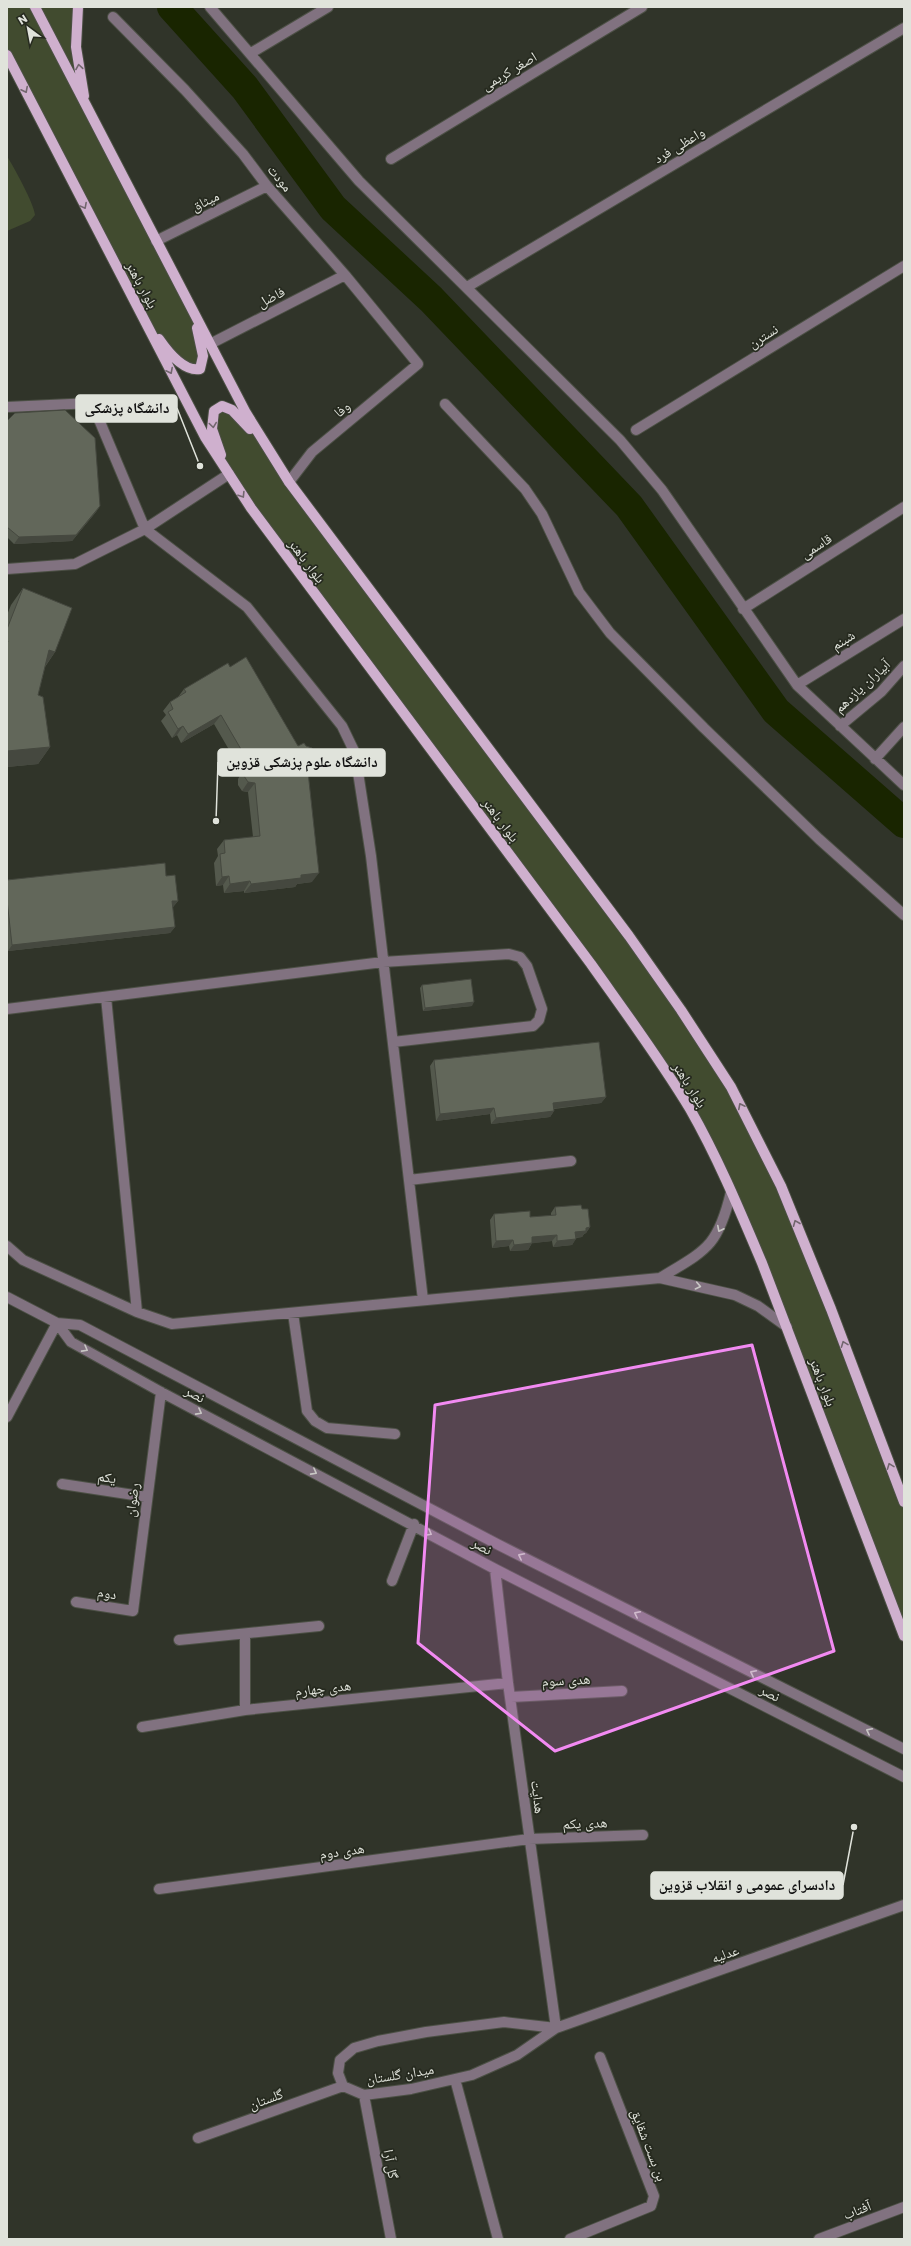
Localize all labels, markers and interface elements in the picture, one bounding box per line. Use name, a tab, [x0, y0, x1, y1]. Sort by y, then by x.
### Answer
north arrow	[8, 8, 48, 48]
text: N	[15, 11, 30, 28]
street label: اصغر کریمی	[478, 47, 540, 95]
one-way arrow	[75, 64, 84, 70]
one-way arrow	[20, 86, 28, 93]
street label: واعظی فرد	[650, 122, 708, 168]
street label: مودت	[263, 160, 297, 196]
street label: میثاق	[188, 186, 222, 216]
one-way arrow	[80, 201, 87, 209]
street label: بلوار باهنر	[121, 257, 163, 312]
street label: فاضل	[254, 282, 288, 312]
street label: نسترن	[744, 319, 782, 353]
one-way arrow	[166, 366, 173, 374]
callout: دانشگاه پزشکی	[76, 395, 177, 422]
street label: وفا	[329, 396, 355, 422]
text: دانشگاه پزشکی	[84, 397, 170, 418]
one-way arrow	[208, 422, 217, 428]
one-way arrow	[238, 491, 245, 498]
street label: قاسمی	[796, 528, 836, 564]
street label: بلوار باهنر	[283, 534, 330, 587]
street label: شبنم	[827, 625, 859, 655]
street label: آبیاران یازدهم	[829, 654, 895, 717]
callout: دانشگاه علوم پزشکی قزوین	[218, 749, 385, 776]
text: دانشگاه علوم پزشکی قزوین	[226, 751, 378, 772]
street label: بلوار باهنر	[477, 793, 524, 846]
street label: بلوار باهنر	[668, 1057, 712, 1112]
one-way arrow	[738, 1102, 746, 1110]
one-way arrow	[793, 1220, 801, 1227]
one-way arrow	[717, 1225, 724, 1232]
one-way arrow	[695, 1281, 701, 1290]
one-way arrow	[841, 1341, 849, 1348]
one-way arrow	[81, 1345, 88, 1352]
street label: بلوار باهنر	[804, 1354, 841, 1409]
street label: نصر	[180, 1380, 209, 1408]
one-way arrow	[195, 1407, 202, 1415]
one-way arrow	[887, 1462, 895, 1469]
street label: یکم	[96, 1466, 118, 1488]
one-way arrow	[310, 1467, 317, 1475]
street label: رضوان	[120, 1482, 144, 1518]
one-way arrow	[425, 1528, 432, 1535]
street label: نصر	[467, 1532, 496, 1560]
one-way arrow	[518, 1553, 525, 1560]
street label: دوم	[96, 1582, 118, 1604]
one-way arrow	[634, 1611, 641, 1619]
street label: هدی سوم	[541, 1669, 591, 1691]
one-way arrow	[750, 1670, 757, 1677]
street label: هدی چهارم	[294, 1675, 352, 1701]
street label: نصر	[755, 1679, 784, 1707]
one-way arrow	[866, 1728, 873, 1736]
street label: هدایت	[526, 1779, 550, 1815]
street label: هدی یکم	[562, 1812, 608, 1834]
street label: هدی دوم	[318, 1838, 366, 1864]
callout: دادسرای عمومی و انقلاب قزوین	[651, 1872, 843, 1899]
text: دادسرای عمومی و انقلاب قزوین	[659, 1874, 835, 1895]
street label: عدلیه	[708, 1940, 742, 1968]
street label: میدان گلستان	[365, 2059, 435, 2089]
street label: گلستان	[246, 2084, 286, 2114]
street label: بن بست شقایق	[626, 2106, 672, 2184]
street label: گل آرا	[379, 2148, 403, 2181]
street label: آفتاب	[840, 2195, 874, 2224]

